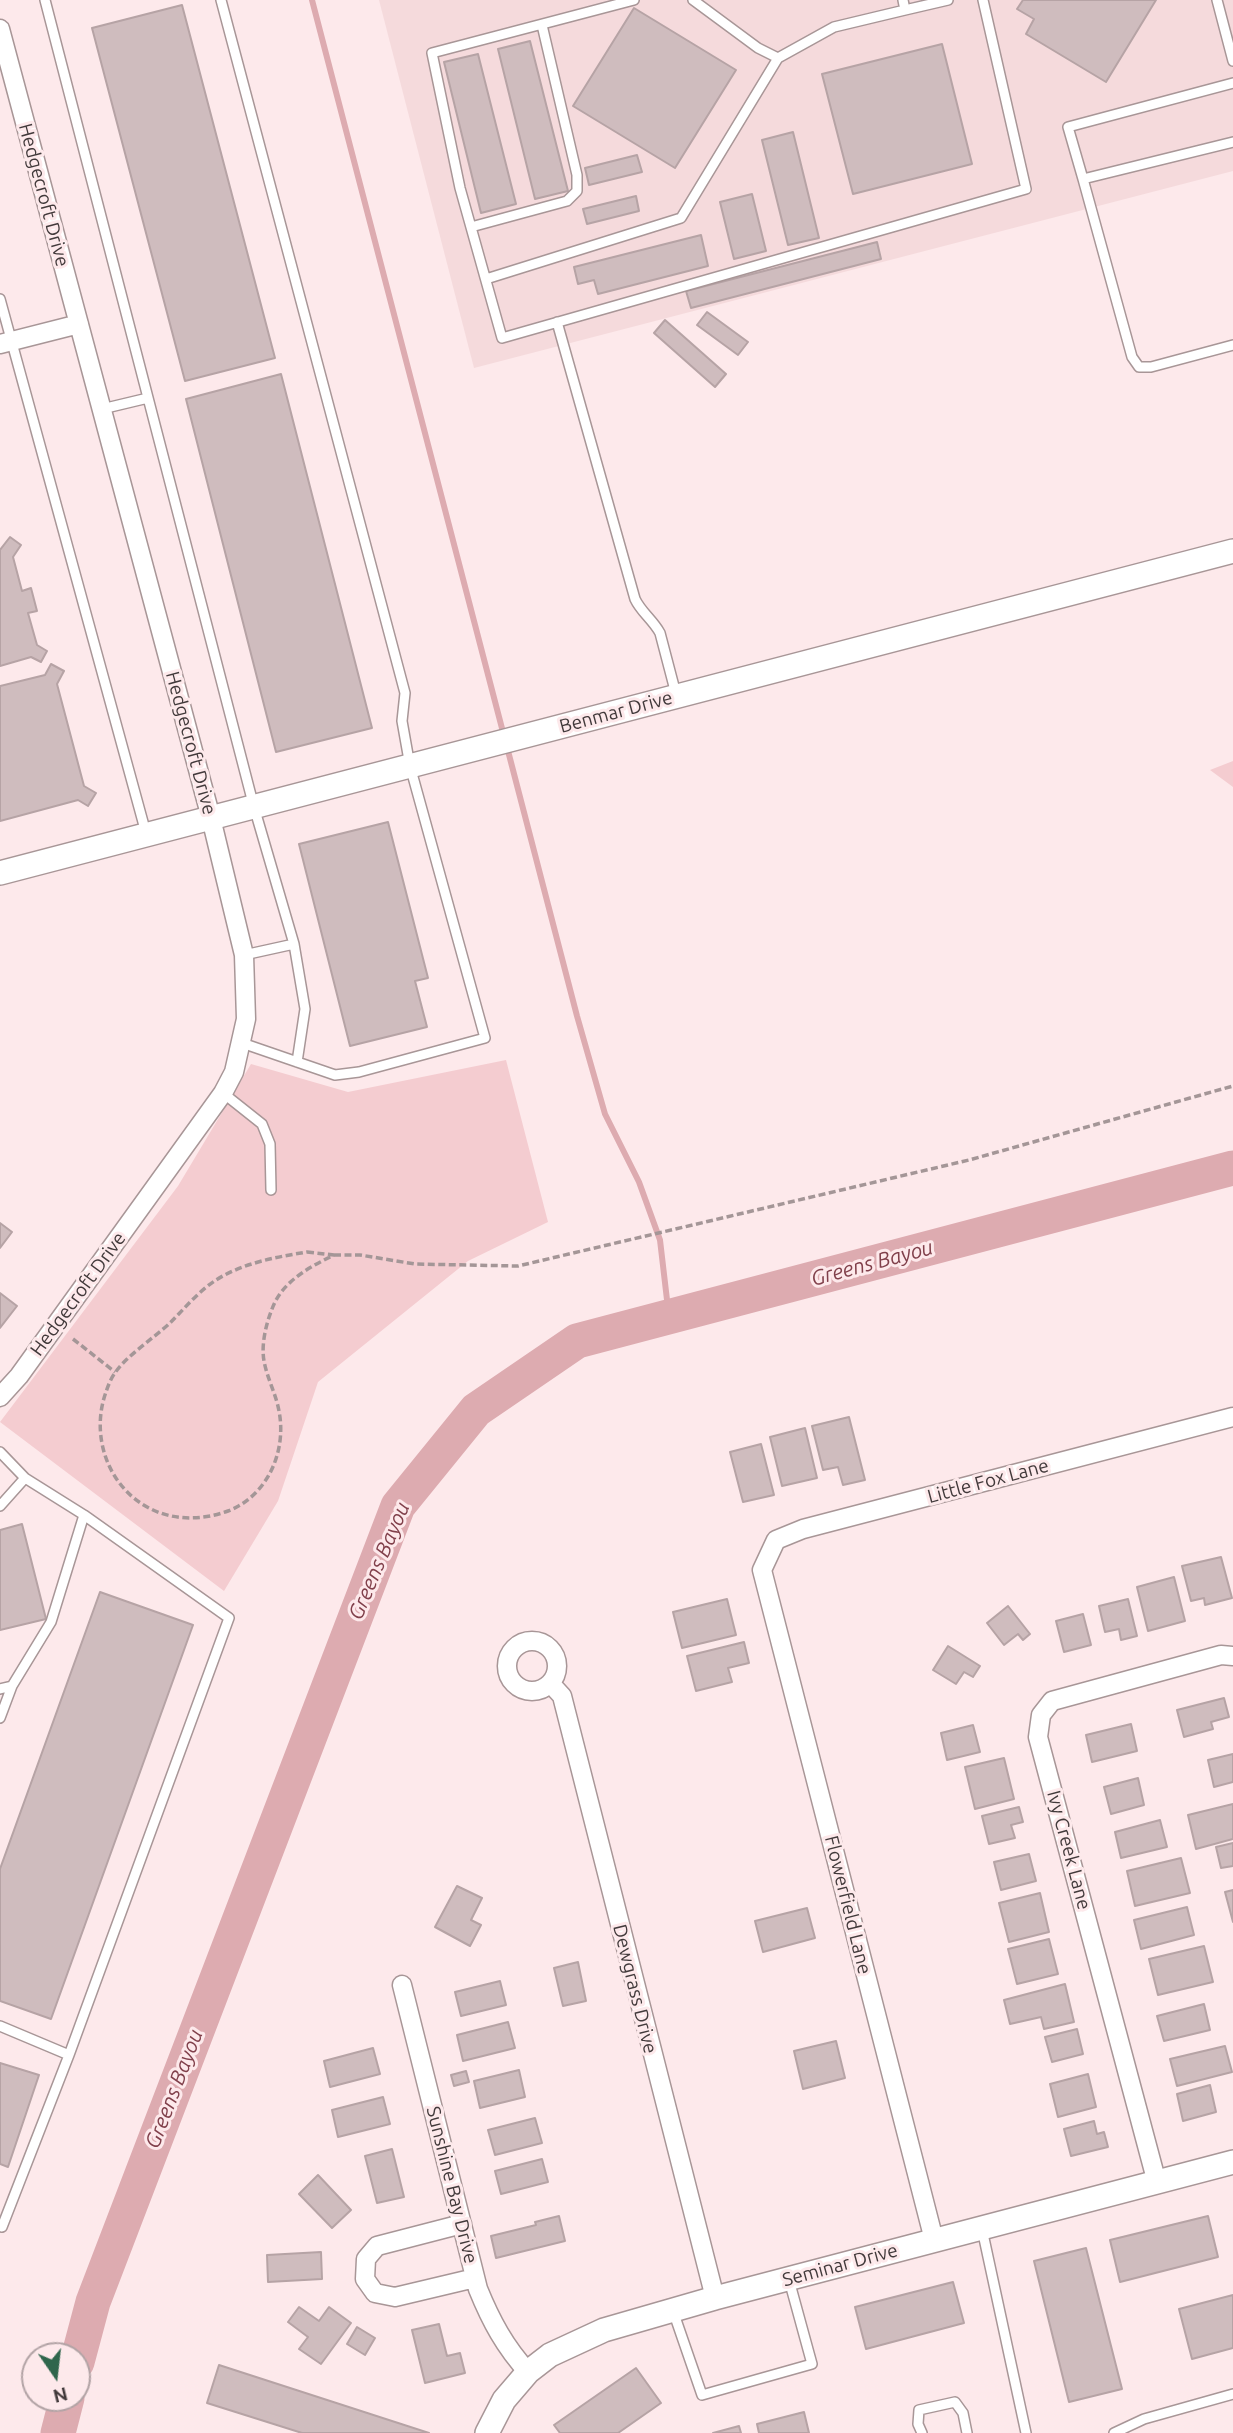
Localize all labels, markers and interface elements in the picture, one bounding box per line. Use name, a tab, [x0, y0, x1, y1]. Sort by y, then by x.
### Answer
street label: Hedgecroft Drive	[14, 121, 74, 269]
street label: Hedgecroft Drive	[161, 669, 221, 817]
street label: Benmar Drive	[557, 686, 675, 738]
street label: Hedgecroft Drive	[25, 1228, 131, 1360]
water label: Greens Bayou	[808, 1235, 936, 1291]
street label: Little Fox Lane	[925, 1454, 1051, 1508]
water label: Greens Bayou	[343, 1498, 415, 1624]
street label: Ivy Creek Lane	[1042, 1788, 1096, 1912]
street label: Flowerfield Lane	[820, 1833, 876, 1977]
street label: Dewgrass Drive	[608, 1922, 662, 2056]
water label: Greens Bayou	[140, 2026, 208, 2152]
street label: Sunshine Bay Drive	[421, 2104, 483, 2266]
street label: Seminar Drive	[780, 2239, 900, 2291]
north arrow	[21, 2342, 91, 2412]
text: N	[51, 2383, 70, 2408]

